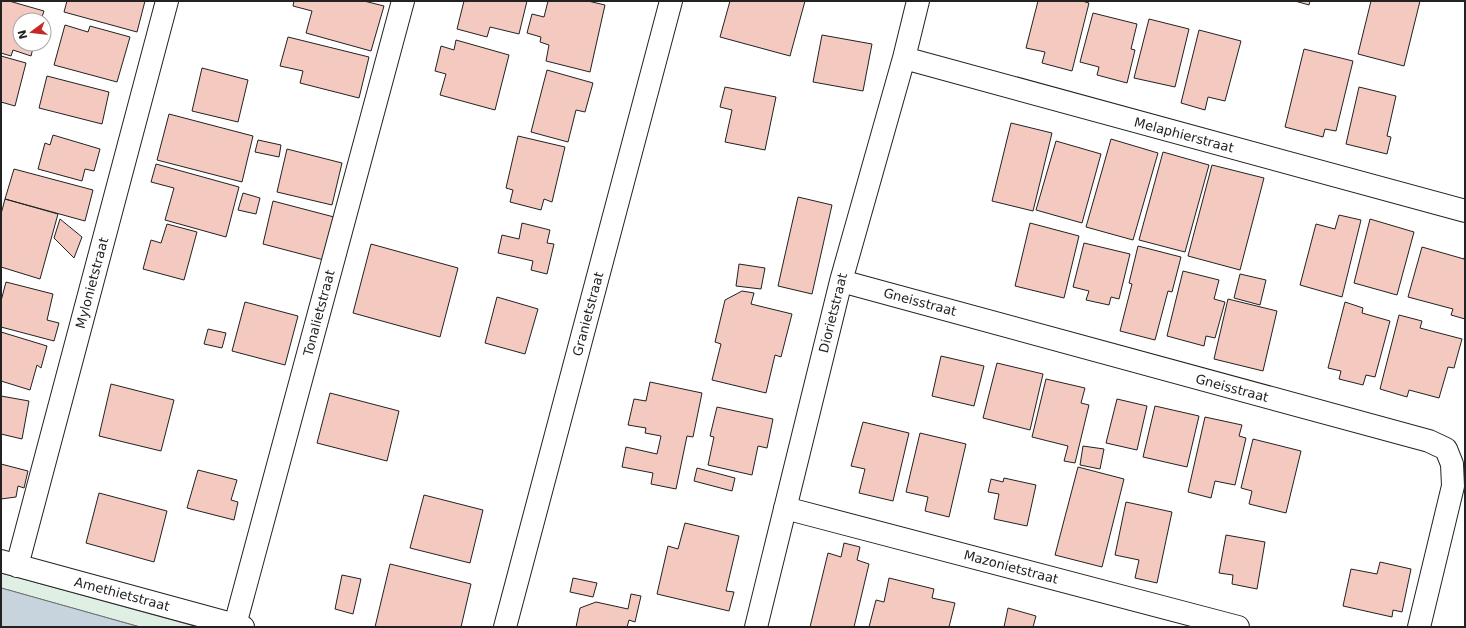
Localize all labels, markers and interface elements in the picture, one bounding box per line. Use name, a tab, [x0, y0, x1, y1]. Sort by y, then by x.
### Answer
north arrow	[12, 12, 52, 52]
text: N	[15, 28, 30, 41]
street label: Melaphierstraat	[1133, 114, 1235, 156]
street label: Mylonietstraat	[73, 236, 111, 330]
street label: Tonalietstraat	[300, 268, 338, 359]
street label: Granietstraat	[570, 270, 606, 358]
street label: Diorietstraat	[816, 271, 850, 355]
street label: Gneisstraat	[882, 285, 958, 319]
street label: Gneisstraat	[1194, 371, 1270, 405]
street label: Mazonietstraat	[962, 547, 1060, 587]
street label: Amethietstraat	[73, 574, 171, 614]

